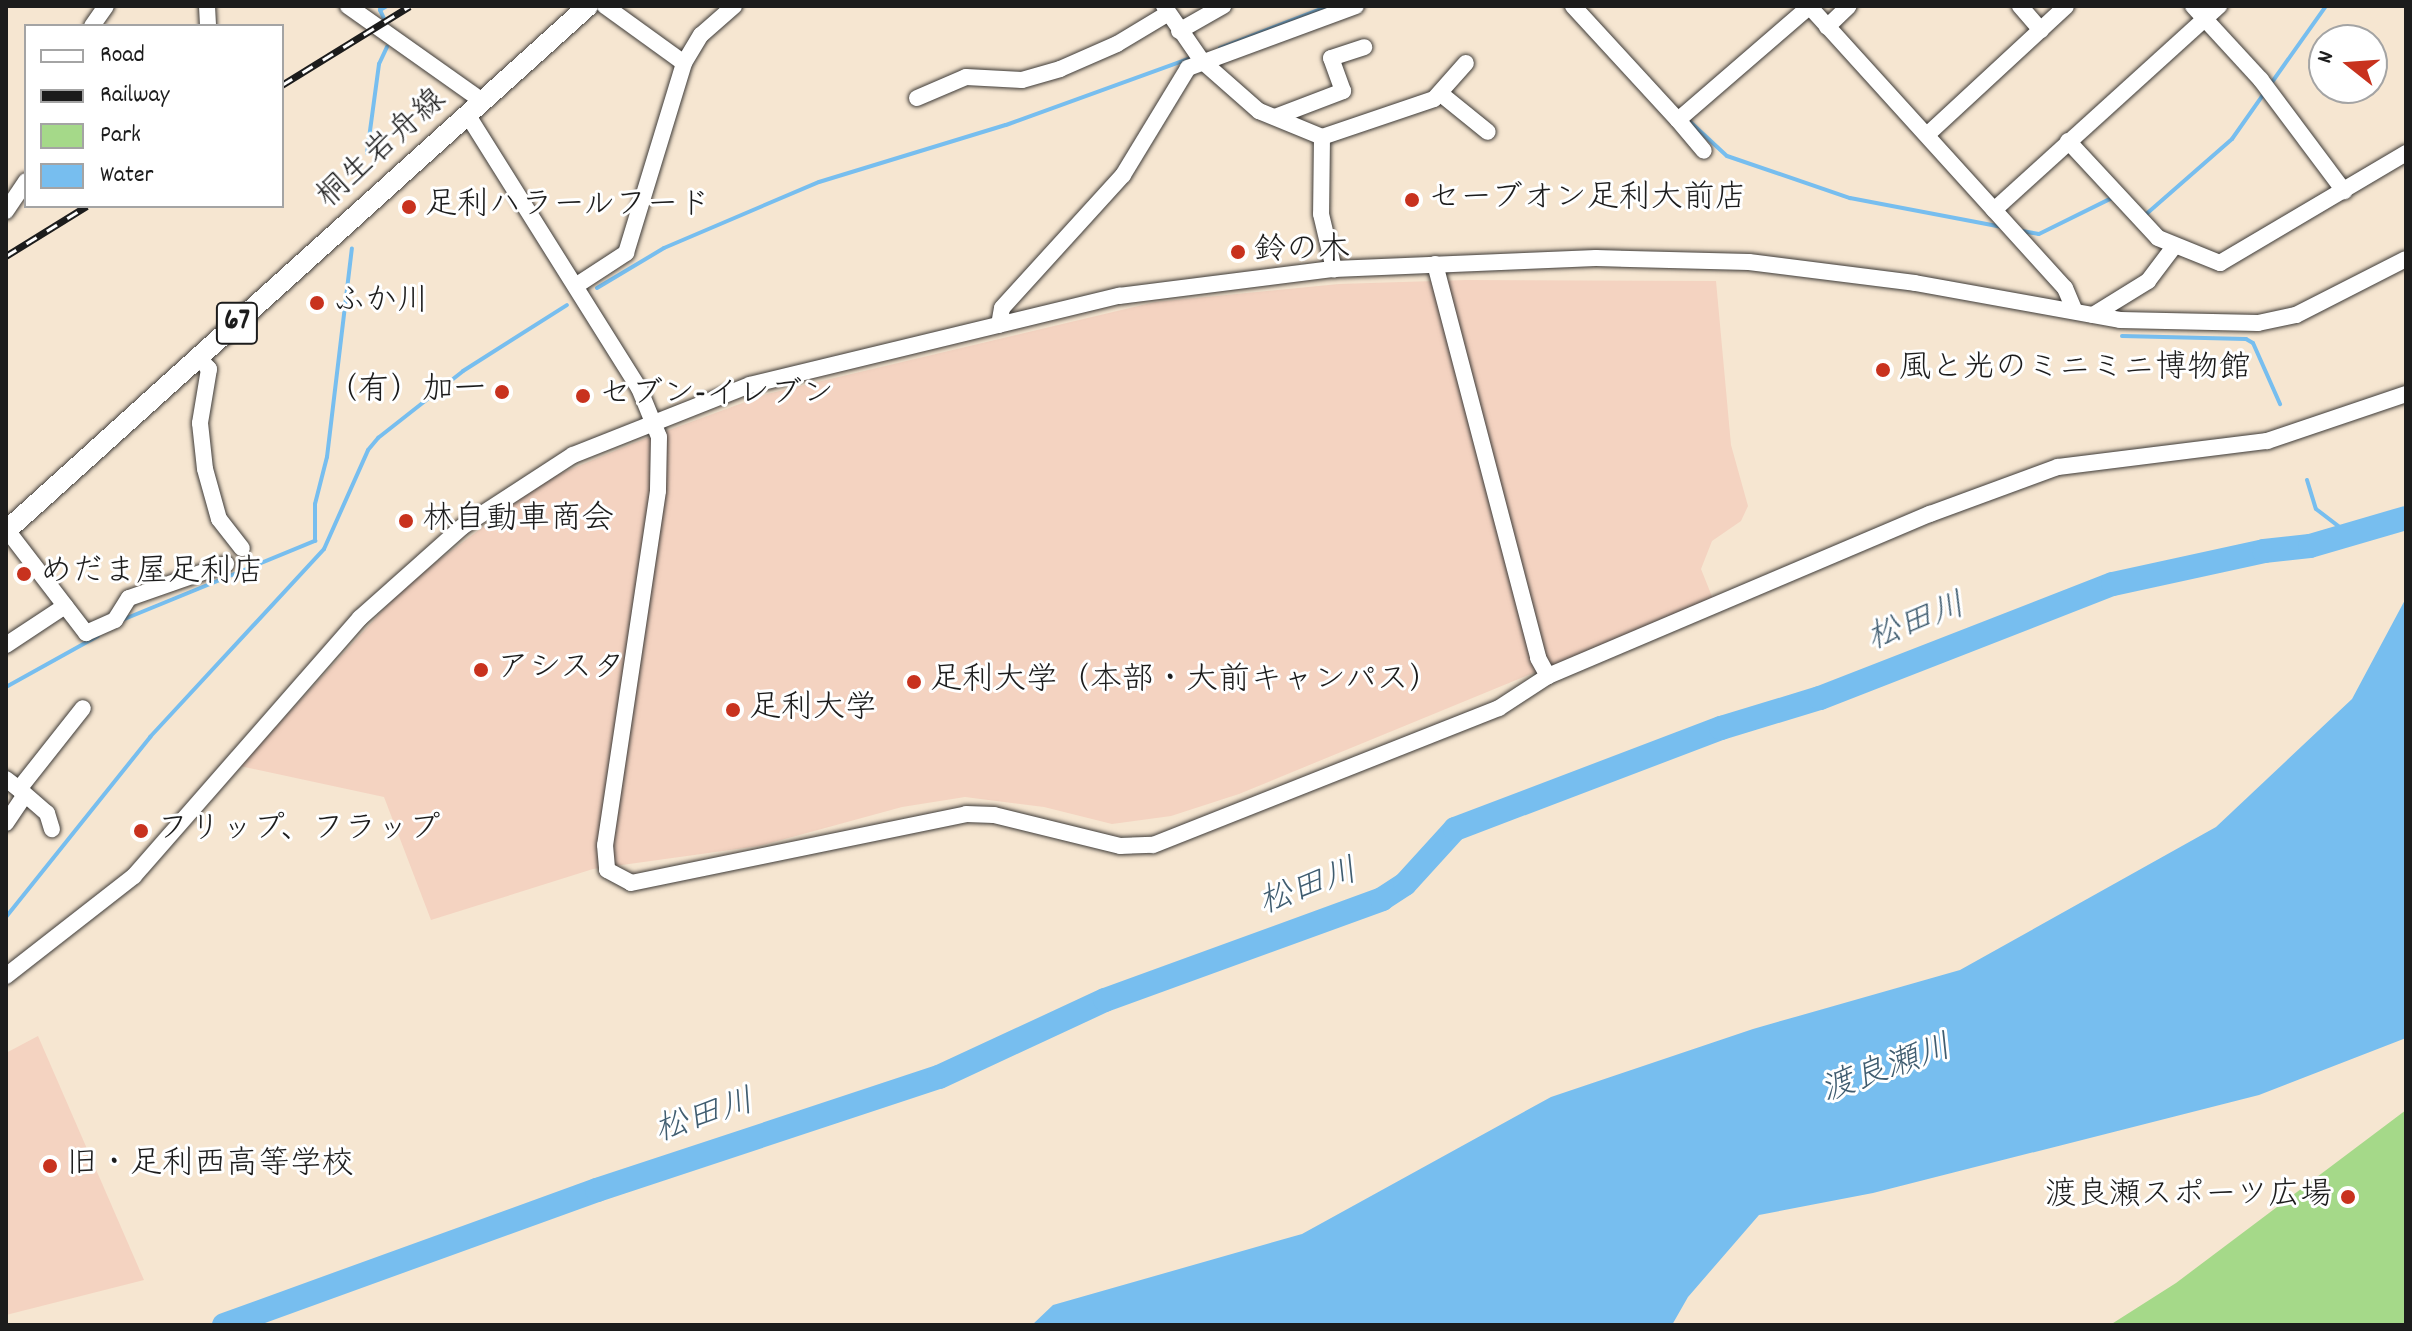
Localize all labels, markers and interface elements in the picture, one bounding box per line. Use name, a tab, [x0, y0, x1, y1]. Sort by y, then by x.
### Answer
legend	[24, 24, 284, 208]
north arrow	[2308, 24, 2388, 104]
text: Road	[100, 39, 145, 73]
text: N	[2310, 48, 2343, 67]
text: Railway	[100, 79, 169, 113]
street label: 桐生岩舟線	[311, 82, 455, 218]
text: Park	[100, 119, 141, 153]
text: Water	[100, 159, 153, 193]
place label: セーブオン足利大前店	[1428, 181, 1748, 219]
place label: 足利ハラールフード	[425, 188, 712, 226]
marker: セーブオン足利大前店	[1403, 191, 1421, 209]
marker: 足利ハラールフード	[400, 198, 418, 216]
place label: 鈴の木	[1254, 233, 1350, 271]
marker: 鈴の木	[1229, 243, 1247, 261]
place label: ふか川	[333, 284, 429, 322]
marker: ふか川	[308, 294, 326, 312]
road number: 67	[215, 297, 259, 349]
place label: 風と光のミニミニ博物館	[1899, 351, 2251, 389]
marker: 風と光のミニミニ博物館	[1874, 361, 1892, 379]
place label: （有）加一	[326, 373, 486, 411]
place label: セブン-イレブン	[599, 377, 834, 415]
marker: （有）加一	[493, 383, 511, 401]
marker: セブン-イレブン	[574, 387, 592, 405]
place label: 林自動車商会	[422, 502, 614, 540]
marker: 林自動車商会	[397, 512, 415, 530]
place label: めだま屋足利店	[40, 555, 264, 593]
marker: めだま屋足利店	[15, 565, 33, 583]
water label: 松田川	[1862, 587, 1972, 661]
place label: アシスタ	[497, 651, 625, 689]
marker: アシスタ	[472, 661, 490, 679]
place label: 足利大学（本部・大前キャンパス）	[930, 663, 1442, 701]
marker: 足利大学（本部・大前キャンパス）	[905, 673, 923, 691]
place label: 足利大学	[749, 691, 877, 729]
marker: 足利大学	[724, 701, 742, 719]
place label: フリップ、フラップ	[157, 812, 441, 850]
marker: フリップ、フラップ	[132, 822, 150, 840]
water label: 松田川	[1254, 852, 1364, 926]
water label: 渡良瀬川	[1816, 1029, 1958, 1113]
water label: 松田川	[650, 1083, 760, 1153]
place label: 旧・足利西高等学校	[66, 1147, 354, 1185]
marker: 旧・足利西高等学校	[41, 1157, 59, 1175]
place label: 渡良瀬スポーツ広場	[2044, 1178, 2332, 1216]
marker: 渡良瀬スポーツ広場	[2339, 1188, 2357, 1206]

